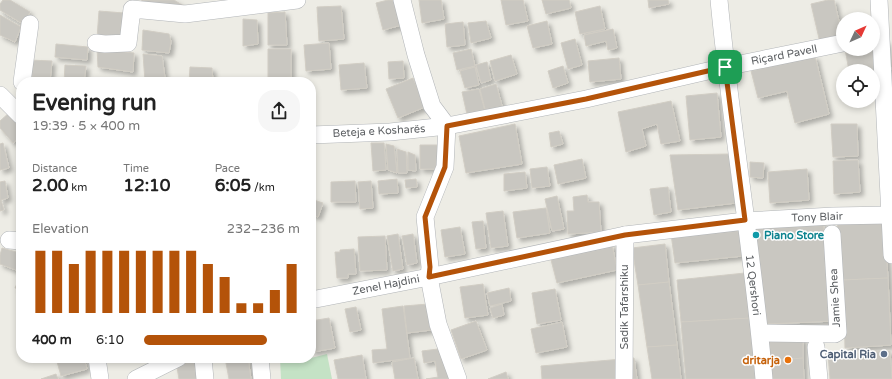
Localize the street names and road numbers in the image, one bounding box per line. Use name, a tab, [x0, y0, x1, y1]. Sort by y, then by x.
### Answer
street label: Riçard Pavell	[750, 42, 818, 68]
street label: Beteja e Kosharës	[332, 122, 426, 140]
street label: Tony Blair	[791, 210, 844, 224]
street label: 12 Qershori	[743, 254, 763, 316]
street label: Sadik Tafarshiku	[618, 264, 631, 350]
street label: Jamie Shea	[827, 268, 843, 328]
street label: Zenel Hajdini	[351, 272, 421, 298]

